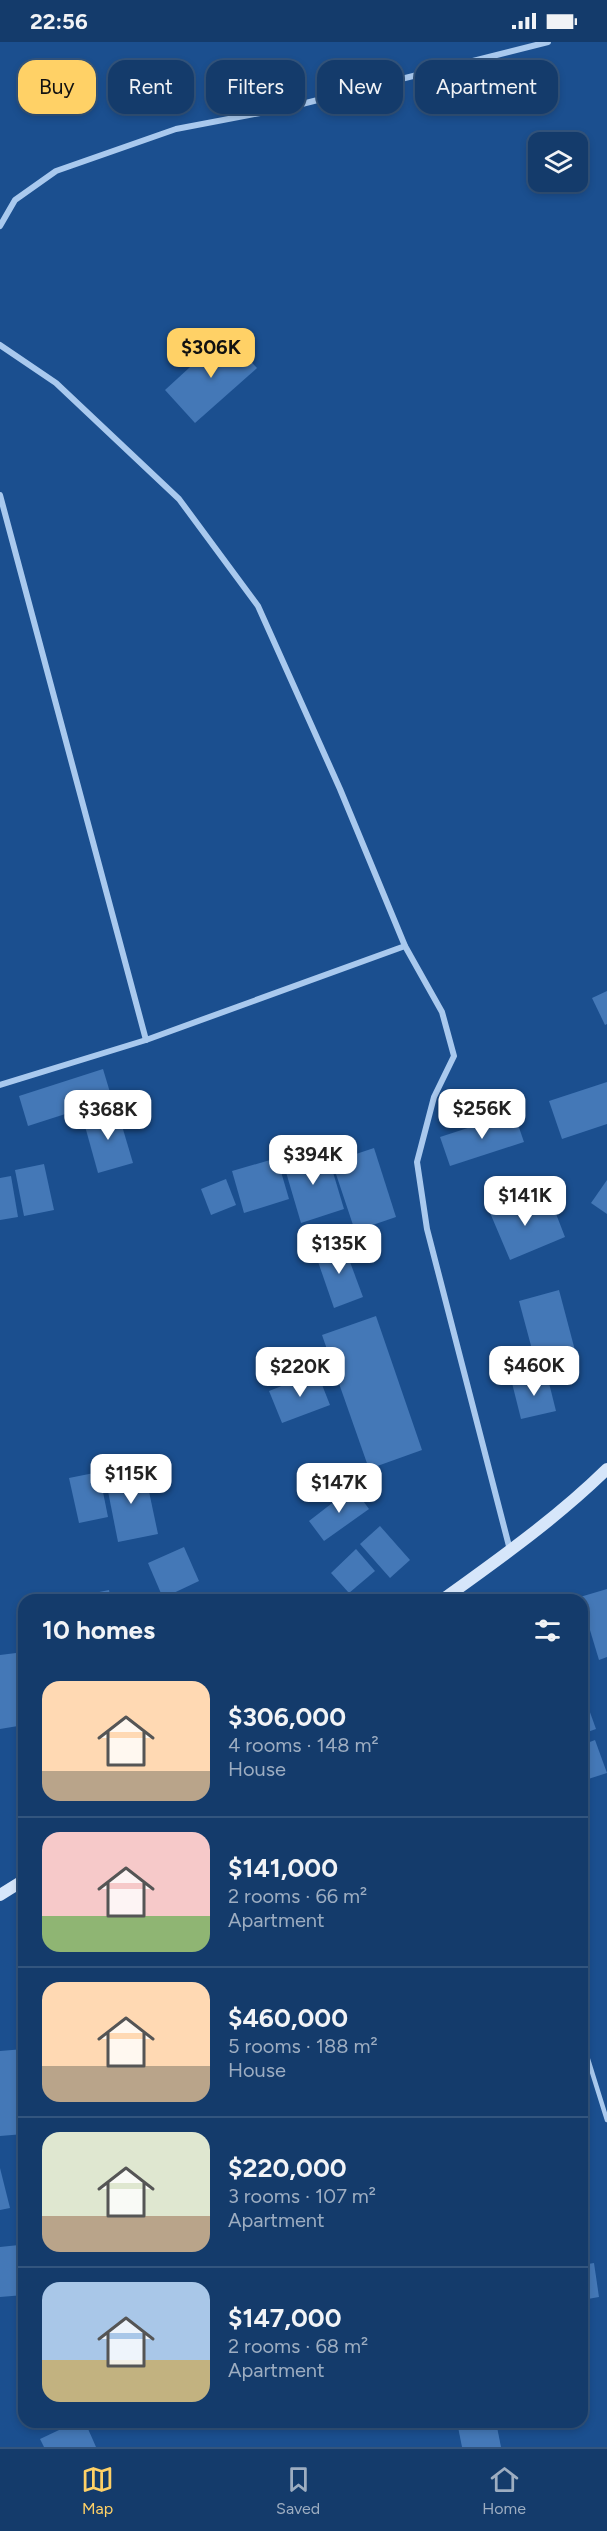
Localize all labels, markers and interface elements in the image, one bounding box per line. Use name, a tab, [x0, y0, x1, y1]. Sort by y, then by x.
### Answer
text: 22:56	[30, 8, 88, 35]
chip: Buy	[18, 60, 96, 114]
chip: Rent	[108, 60, 194, 114]
chip: Filters	[206, 60, 305, 114]
chip: New	[317, 60, 403, 114]
chip: Apartment	[415, 60, 558, 114]
map controls	[528, 132, 588, 192]
button: layers	[528, 132, 588, 192]
pin: $306K	[169, 328, 253, 379]
text: $306K	[181, 335, 241, 359]
pin: $256K	[440, 1089, 524, 1140]
pin: $368K	[66, 1090, 150, 1141]
text: $256K	[452, 1096, 512, 1120]
text: $368K	[78, 1097, 138, 1121]
pin: $394K	[271, 1135, 355, 1186]
text: $394K	[283, 1142, 343, 1166]
pin: $141K	[483, 1176, 567, 1227]
text: $141K	[498, 1183, 552, 1207]
pin: $135K	[297, 1224, 381, 1275]
text: $135K	[311, 1231, 367, 1255]
pin: $460K	[492, 1346, 576, 1397]
pin: $220K	[258, 1347, 342, 1398]
text: $460K	[503, 1353, 565, 1377]
text: $220K	[270, 1354, 330, 1378]
pin: $115K	[89, 1454, 173, 1505]
text: $115K	[105, 1461, 157, 1485]
pin: $147K	[297, 1463, 381, 1514]
text: $147K	[311, 1470, 367, 1494]
text: 10 homes	[42, 1614, 155, 1646]
icon: filters	[531, 1614, 564, 1647]
text: $306,000	[228, 1701, 346, 1733]
icon: home	[90, 1705, 162, 1777]
text: 4 rooms · 148 m²	[228, 1733, 379, 1757]
text: House	[228, 1757, 286, 1781]
text: $141,000	[228, 1852, 338, 1884]
icon: home	[90, 1856, 162, 1928]
text: 2 rooms · 66 m²	[228, 1884, 367, 1908]
text: Apartment	[228, 1908, 325, 1932]
text: $460,000	[228, 2002, 348, 2034]
icon: home	[90, 2006, 162, 2078]
text: 5 rooms · 188 m²	[228, 2034, 378, 2058]
text: House	[228, 2058, 286, 2082]
text: $220,000	[228, 2152, 347, 2184]
icon: home	[90, 2156, 162, 2228]
text: 3 rooms · 107 m²	[228, 2184, 376, 2208]
text: Apartment	[228, 2208, 325, 2232]
text: $147,000	[228, 2302, 342, 2334]
icon: home	[90, 2306, 162, 2378]
text: 2 rooms · 68 m²	[228, 2334, 368, 2358]
text: Apartment	[228, 2358, 325, 2382]
tab: Map	[81, 2463, 114, 2518]
tab: Saved	[276, 2463, 320, 2518]
tab: Home	[482, 2463, 526, 2518]

